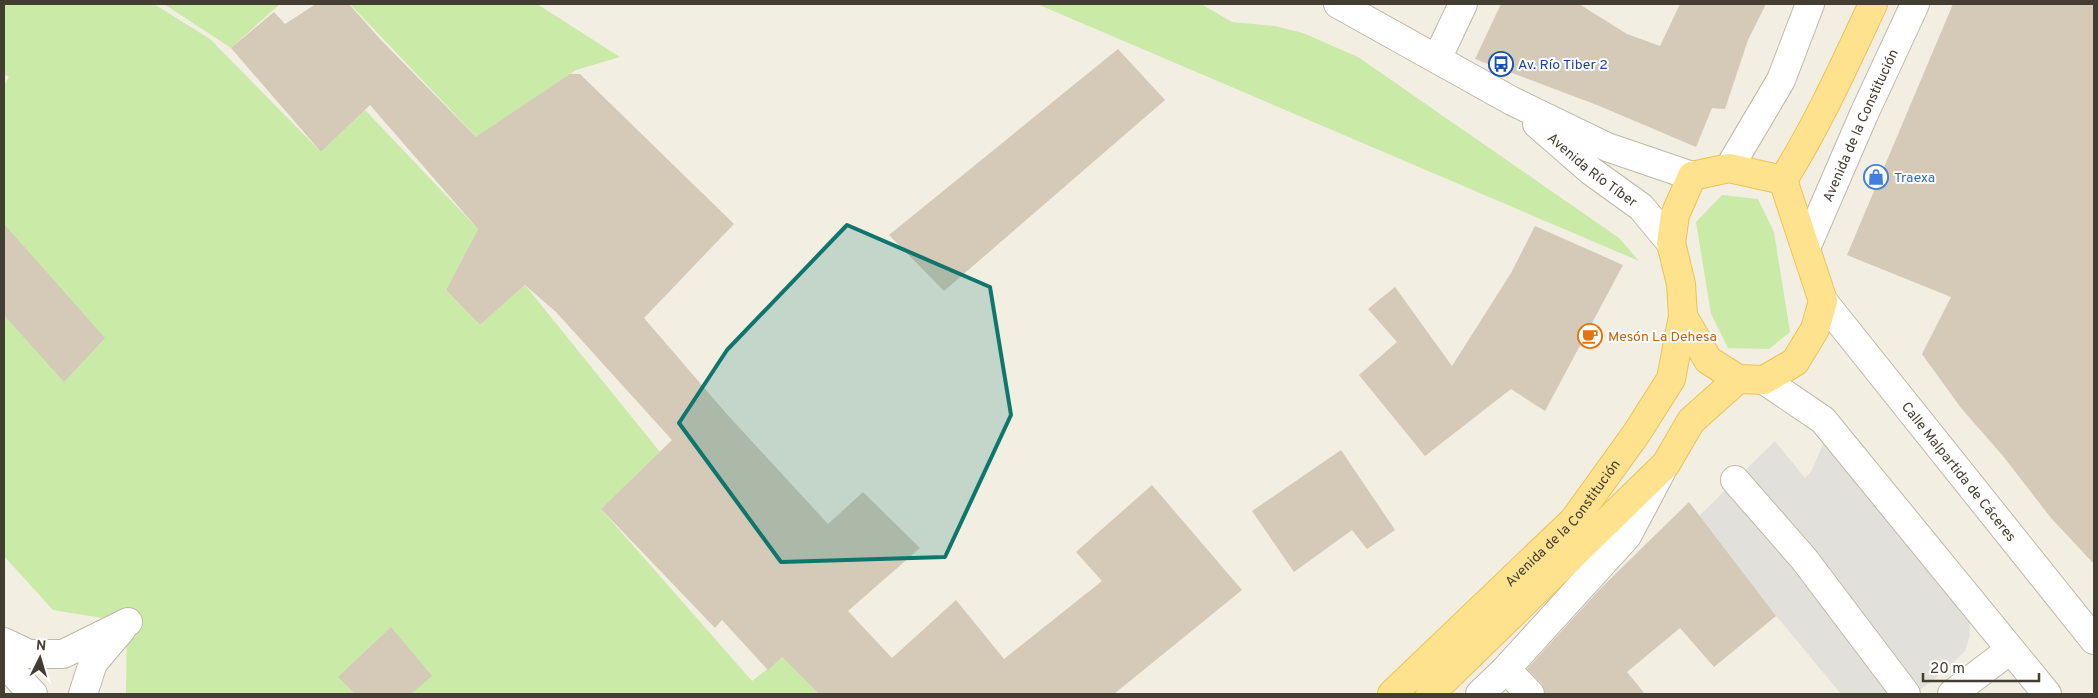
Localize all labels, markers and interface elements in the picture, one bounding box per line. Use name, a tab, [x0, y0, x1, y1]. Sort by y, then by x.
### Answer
street label: Avenida de la Constitución	[1820, 47, 1903, 205]
bus stop icon: Av. Río Tiber 2	[1488, 51, 1514, 77]
place label: Av. Río Tiber 2	[1518, 57, 1608, 74]
street label: Avenida Río Tíber	[1543, 130, 1641, 212]
shop icon: Traexa	[1863, 164, 1889, 190]
place label: Traexa	[1894, 170, 1935, 187]
cafe icon: Mesón La Dehesa	[1577, 323, 1603, 349]
place label: Mesón La Dehesa	[1608, 329, 1717, 346]
street label: Calle Malpartida de Cáceres	[1897, 399, 2019, 545]
street label: Avenida de la Constitución	[1502, 457, 1625, 591]
north arrow	[15, 633, 65, 683]
text: N	[35, 638, 47, 655]
scale bar	[1923, 650, 2039, 682]
text: 20 m	[1930, 660, 1965, 679]

